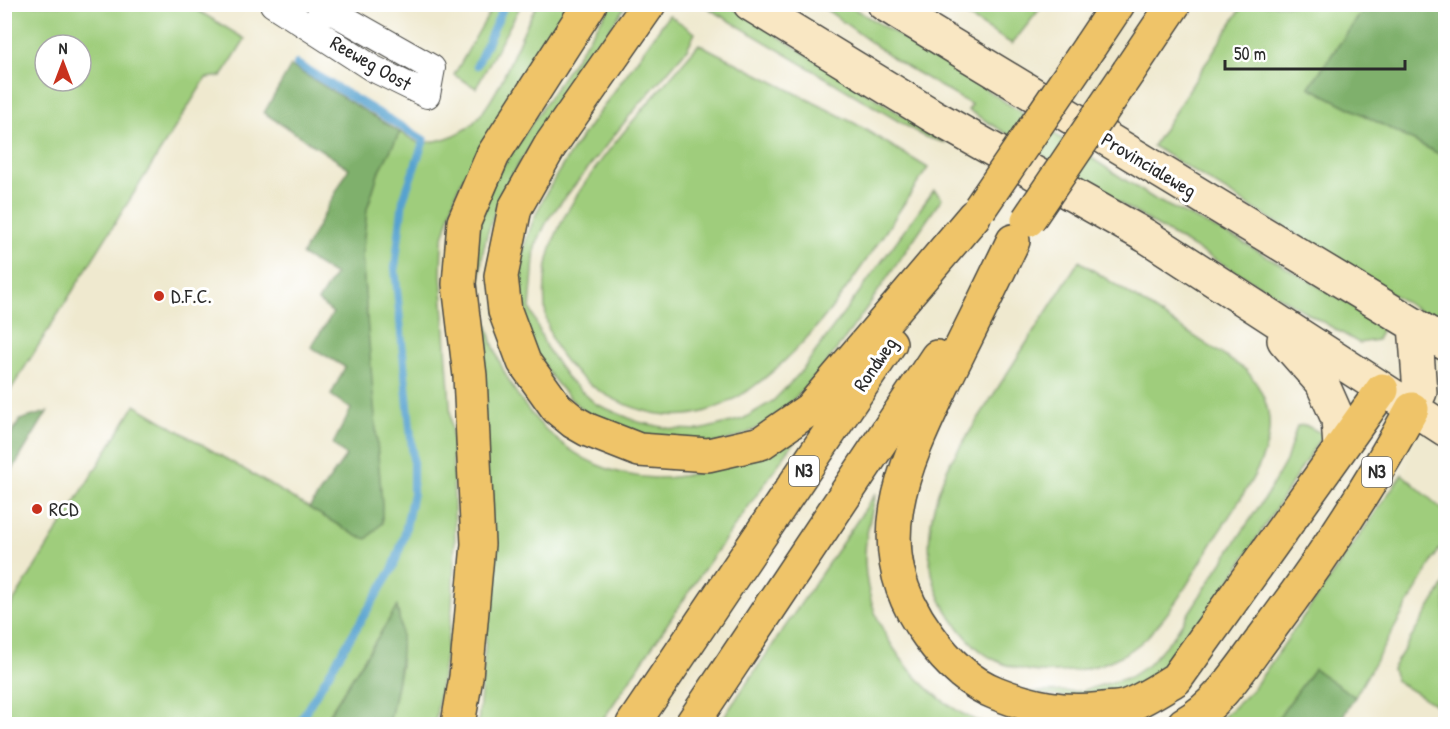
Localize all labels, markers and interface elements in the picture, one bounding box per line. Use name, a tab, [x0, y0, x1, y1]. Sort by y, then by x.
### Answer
street label: Reeweg Oost	[326, 29, 418, 97]
north arrow	[33, 33, 93, 93]
scale bar	[1225, 33, 1405, 71]
text: N	[59, 37, 68, 59]
text: 50 m	[1234, 41, 1266, 66]
street label: Provincialeweg	[1097, 126, 1202, 204]
place label: D.F.C.	[171, 282, 212, 309]
marker: D.F.C.	[152, 289, 166, 303]
street label: Rondweg	[847, 331, 903, 396]
road number: N3	[789, 456, 819, 486]
road number: N3	[1362, 457, 1392, 487]
place label: RCD	[49, 495, 79, 522]
marker: RCD	[30, 502, 44, 516]

